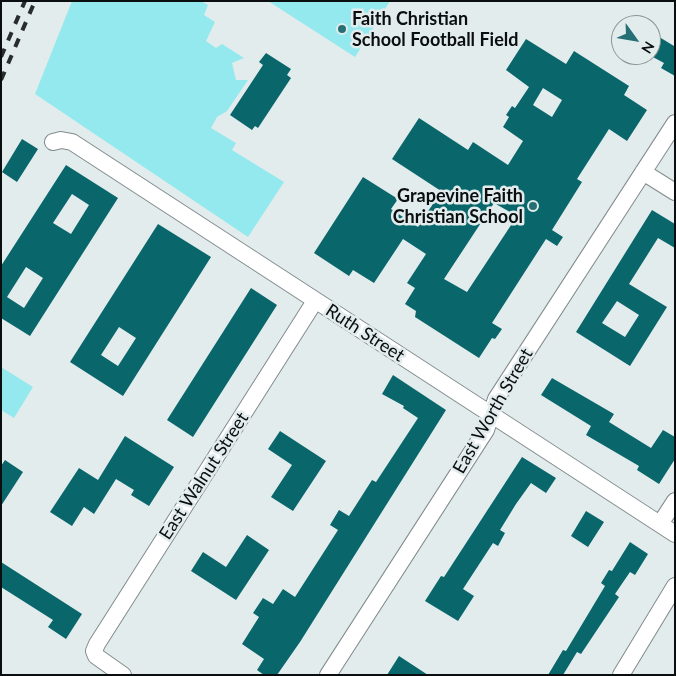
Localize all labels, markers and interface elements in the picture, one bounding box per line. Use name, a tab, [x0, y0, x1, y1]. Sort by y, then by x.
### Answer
place label: Faith Christian School Football Field	[352, 8, 518, 50]
north arrow	[611, 15, 661, 65]
marker: Faith Christian School Football Field	[336, 23, 348, 35]
text: N	[638, 39, 658, 57]
place label: Grapevine Faith Christian School	[393, 185, 523, 228]
marker: Grapevine Faith Christian School	[527, 200, 539, 212]
street label: Ruth Street	[322, 300, 408, 366]
street label: East Worth Street	[448, 345, 538, 477]
street label: East Walnut Street	[155, 408, 253, 544]

